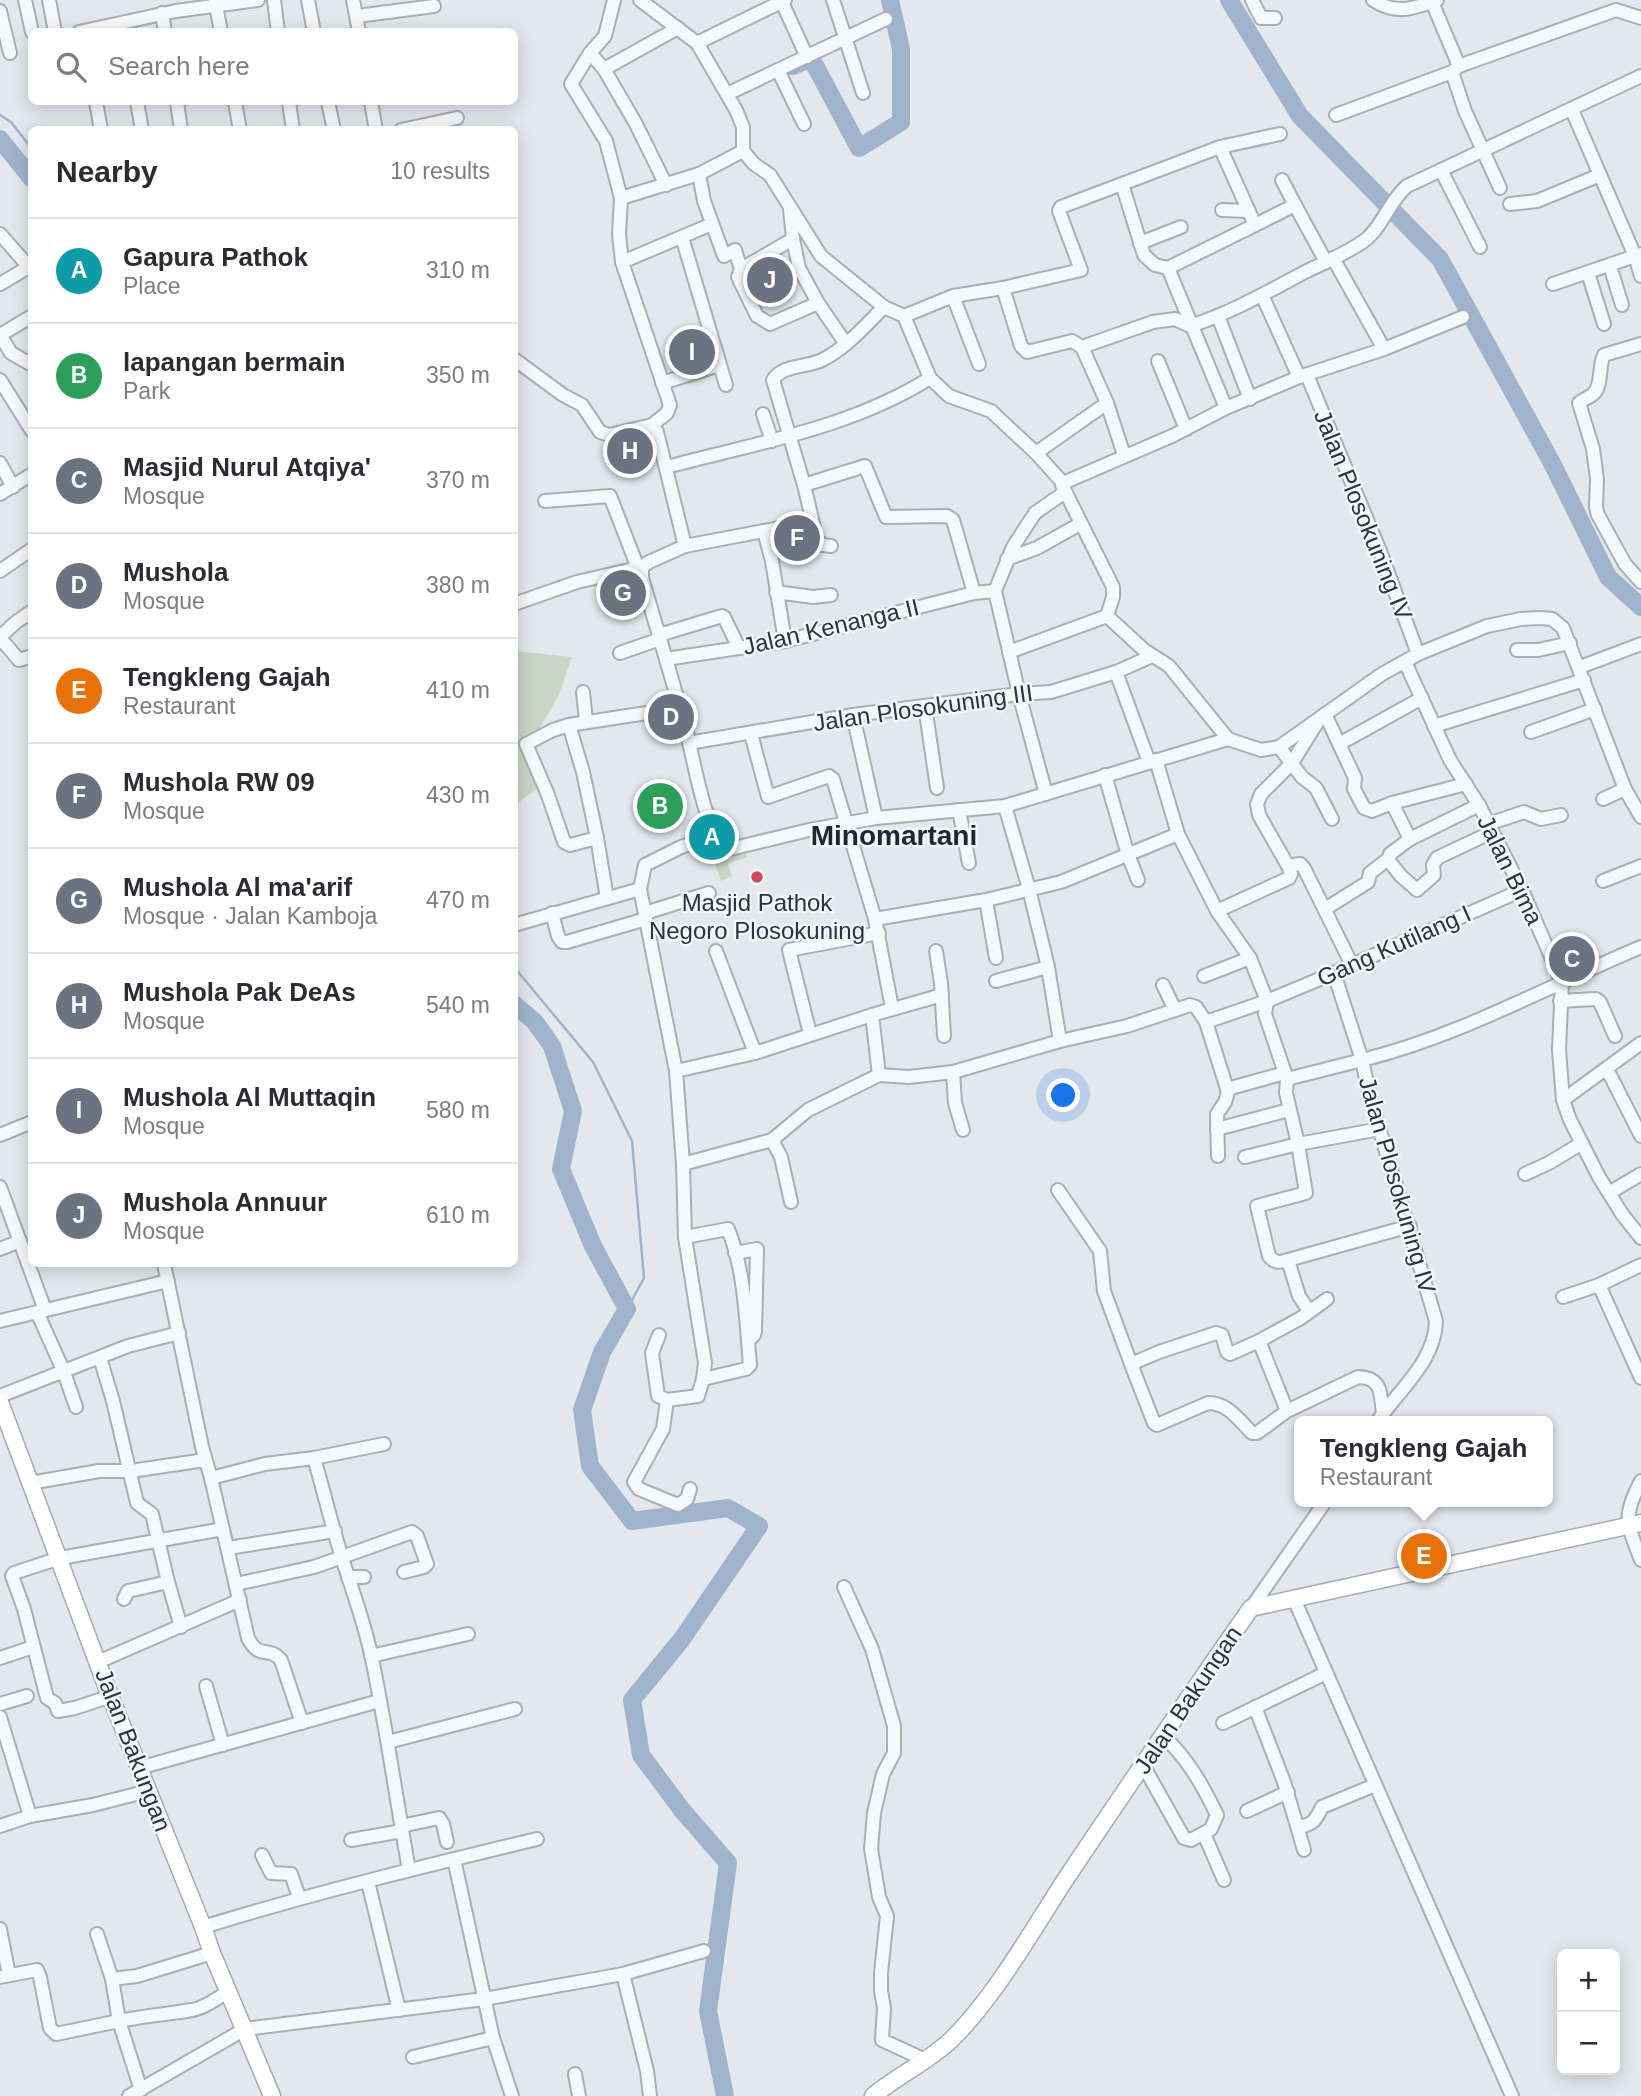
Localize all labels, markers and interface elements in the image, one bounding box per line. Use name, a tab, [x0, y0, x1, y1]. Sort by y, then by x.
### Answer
search box	[28, 28, 518, 105]
icon: search	[52, 48, 90, 86]
text: Search here	[108, 51, 250, 81]
text: Nearby	[56, 155, 158, 188]
text: 10 results	[390, 158, 490, 184]
text: Gapura Pathok	[123, 242, 308, 272]
pin: J	[747, 254, 793, 306]
text: A	[71, 257, 87, 283]
text: 310 m	[426, 257, 490, 283]
text: Place	[123, 273, 181, 299]
pin: I	[669, 326, 715, 378]
text: lapangan bermain	[123, 347, 346, 377]
text: B	[71, 362, 87, 388]
text: 350 m	[426, 362, 490, 388]
text: Park	[123, 378, 170, 404]
street label: Jalan Plosokuning IV	[1309, 406, 1418, 624]
pin: H	[607, 425, 653, 477]
text: Masjid Nurul Atqiya'	[123, 452, 371, 482]
text: C	[71, 467, 87, 493]
text: 370 m	[426, 467, 490, 493]
text: Mosque	[123, 483, 205, 509]
pin: F	[774, 512, 820, 564]
text: Mushola	[123, 557, 228, 587]
pin: G	[600, 567, 646, 619]
text: D	[71, 572, 87, 598]
text: 380 m	[426, 572, 490, 598]
text: Mosque	[123, 588, 205, 614]
street label: Jalan Kenanga II	[740, 593, 922, 660]
text: Tengkleng Gajah	[123, 662, 331, 692]
text: E	[71, 677, 87, 703]
text: 410 m	[426, 677, 490, 703]
street label: Jalan Plosokuning III	[811, 679, 1034, 736]
pin: D	[648, 691, 694, 743]
text: Restaurant	[123, 693, 236, 719]
text: Mushola RW 09	[123, 767, 315, 797]
pin: B	[637, 780, 683, 832]
text: F	[72, 782, 86, 808]
text: 430 m	[426, 782, 490, 808]
text: Mosque	[123, 798, 205, 824]
pin: A	[689, 811, 735, 863]
street label: Jalan Bima	[1472, 811, 1549, 930]
district label: Minomartani	[811, 820, 977, 851]
marker: Masjid Pathok Negoro Plosokuning	[749, 869, 765, 885]
text: Mushola Al ma'arif	[123, 872, 352, 902]
text: G	[70, 887, 88, 913]
text: 470 m	[426, 887, 490, 913]
place label: Masjid Pathok Negoro Plosokuning	[649, 889, 865, 944]
street label: Gang Kutilang I	[1313, 900, 1475, 992]
text: Mosque · Jalan Kamboja	[123, 903, 377, 929]
pin: C	[1549, 933, 1595, 985]
text: Mushola Pak DeAs	[123, 977, 356, 1007]
text: H	[71, 992, 87, 1018]
text: 540 m	[426, 992, 490, 1018]
text: Mosque	[123, 1008, 205, 1034]
street label: Jalan Plosokuning IV	[1354, 1073, 1441, 1296]
your location	[1046, 1078, 1080, 1112]
text: Mushola Al Muttaqin	[123, 1082, 376, 1112]
text: I	[76, 1097, 82, 1123]
text: 580 m	[426, 1097, 490, 1123]
text: Mosque	[123, 1113, 205, 1139]
text: Mushola Annuur	[123, 1187, 327, 1217]
text: J	[73, 1202, 85, 1228]
text: 610 m	[426, 1202, 490, 1228]
text: Mosque	[123, 1218, 205, 1244]
popup	[1294, 1416, 1553, 1507]
text: Tengkleng Gajah	[1320, 1433, 1527, 1463]
text: Restaurant	[1320, 1464, 1432, 1490]
pin: E	[1401, 1530, 1447, 1582]
street label: Jalan Bakungan	[1128, 1621, 1247, 1779]
street label: Jalan Bakungan	[90, 1665, 177, 1835]
map controls	[1557, 1949, 1620, 2075]
button: +	[1557, 1949, 1620, 2012]
button: −	[1557, 2012, 1620, 2075]

